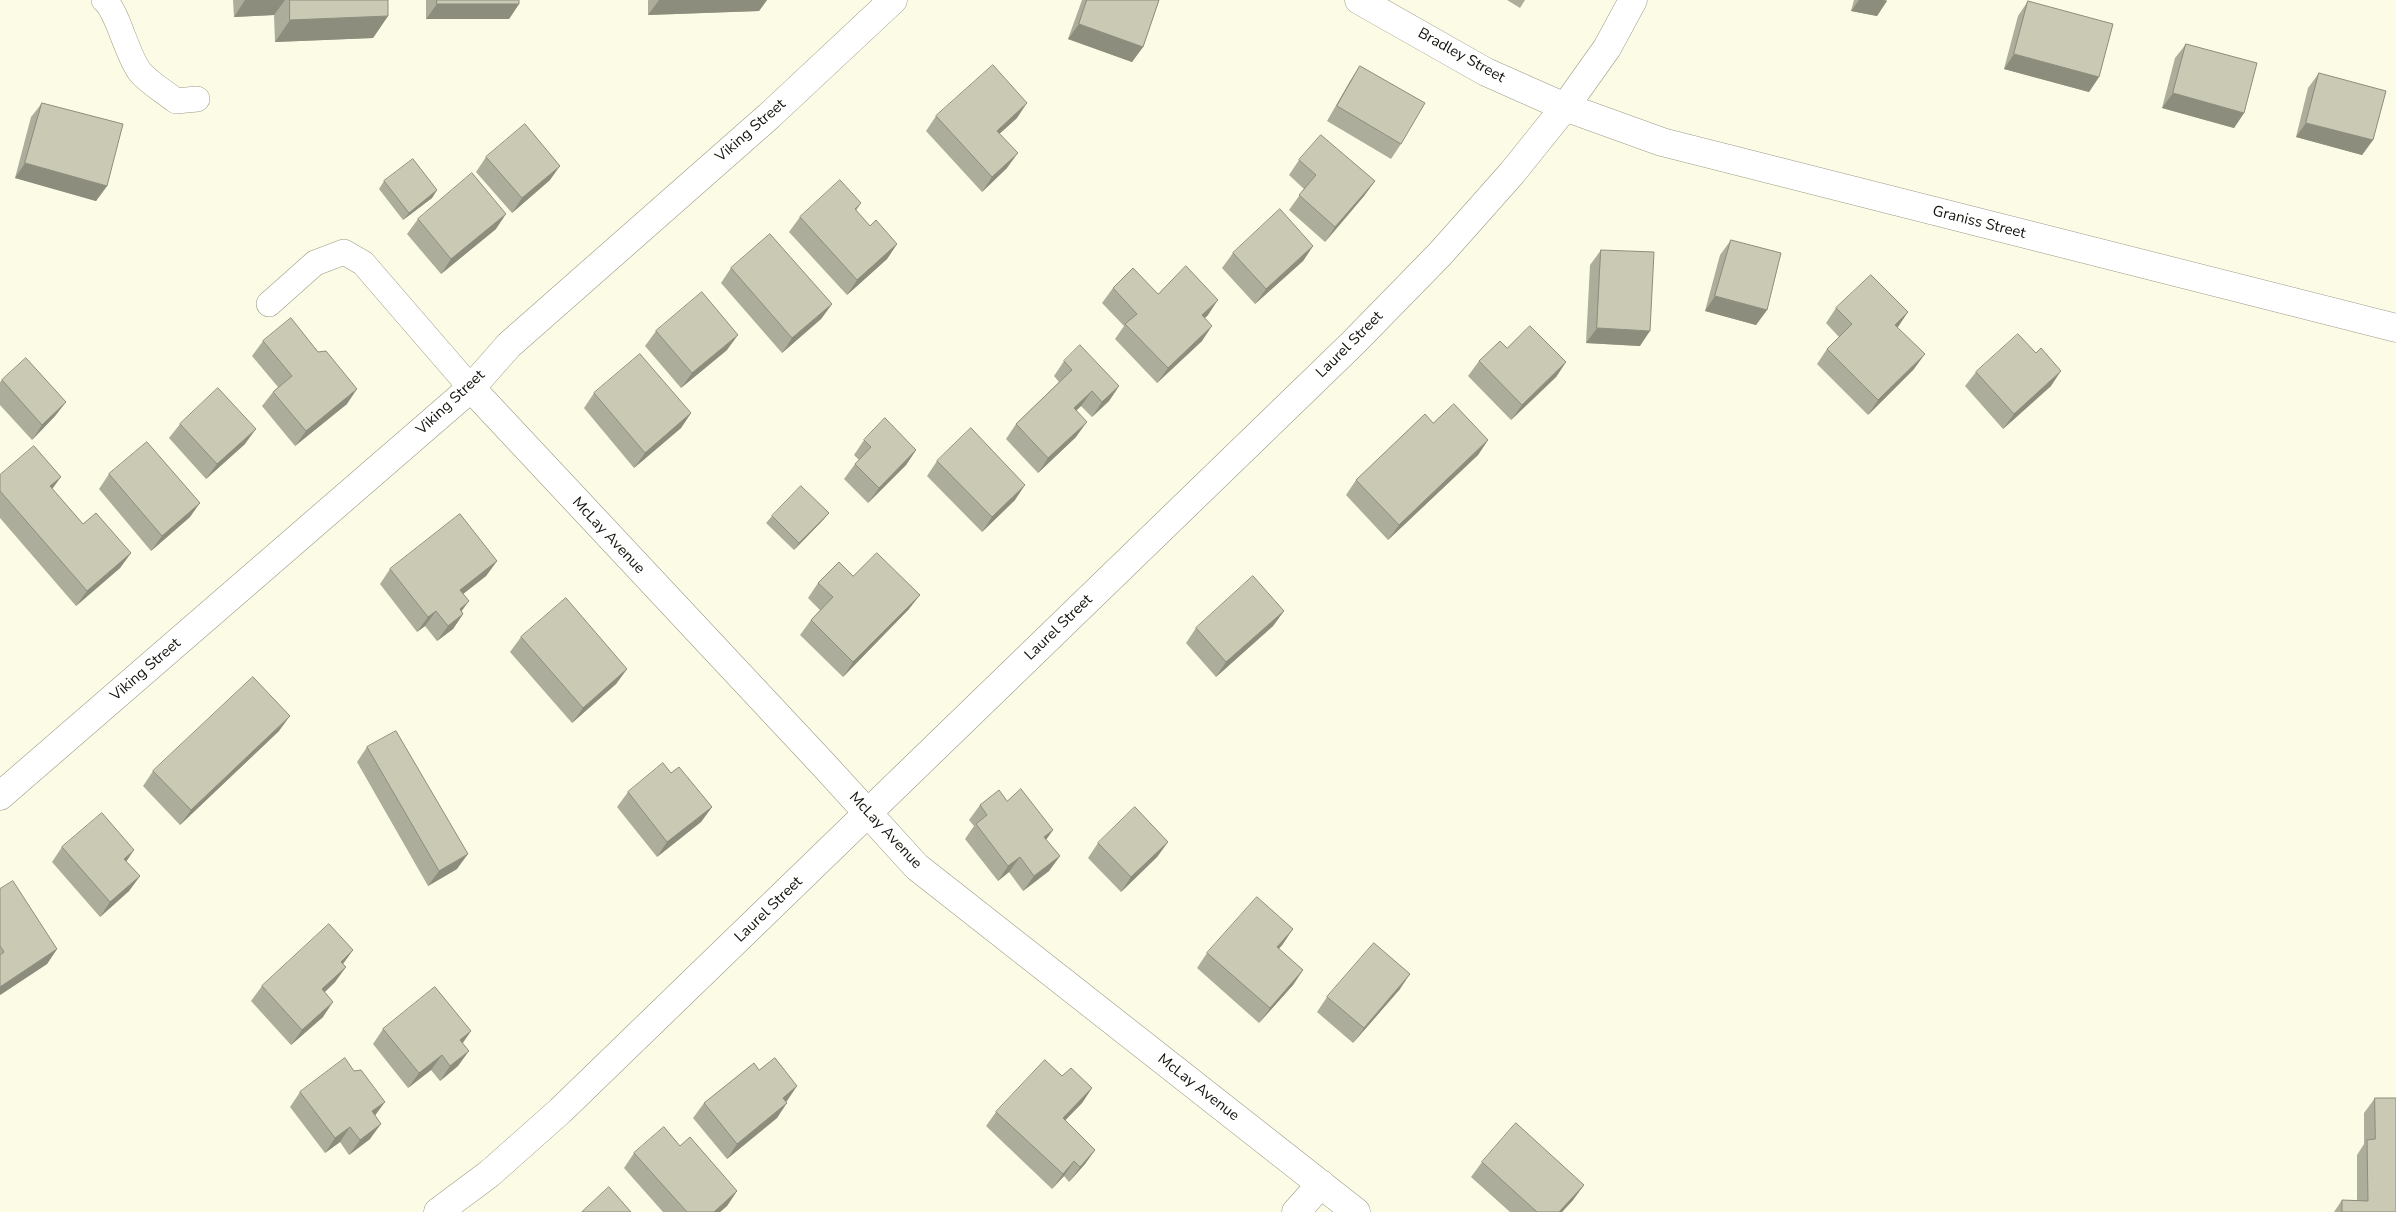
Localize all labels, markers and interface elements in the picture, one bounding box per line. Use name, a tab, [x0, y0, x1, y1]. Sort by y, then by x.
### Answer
street label: Bradley Street	[1414, 25, 1508, 87]
street label: Viking Street	[712, 96, 790, 166]
street label: Graniss Street	[1931, 203, 2027, 243]
street label: Laurel Street	[1313, 308, 1387, 382]
street label: Viking Street	[413, 367, 489, 439]
street label: McLay Avenue	[568, 494, 648, 578]
street label: Laurel Street	[1021, 591, 1097, 665]
street label: Viking Street	[107, 635, 185, 705]
street label: McLay Avenue	[845, 789, 925, 873]
street label: Laurel Street	[731, 873, 807, 947]
street label: McLay Avenue	[1154, 1051, 1242, 1125]

